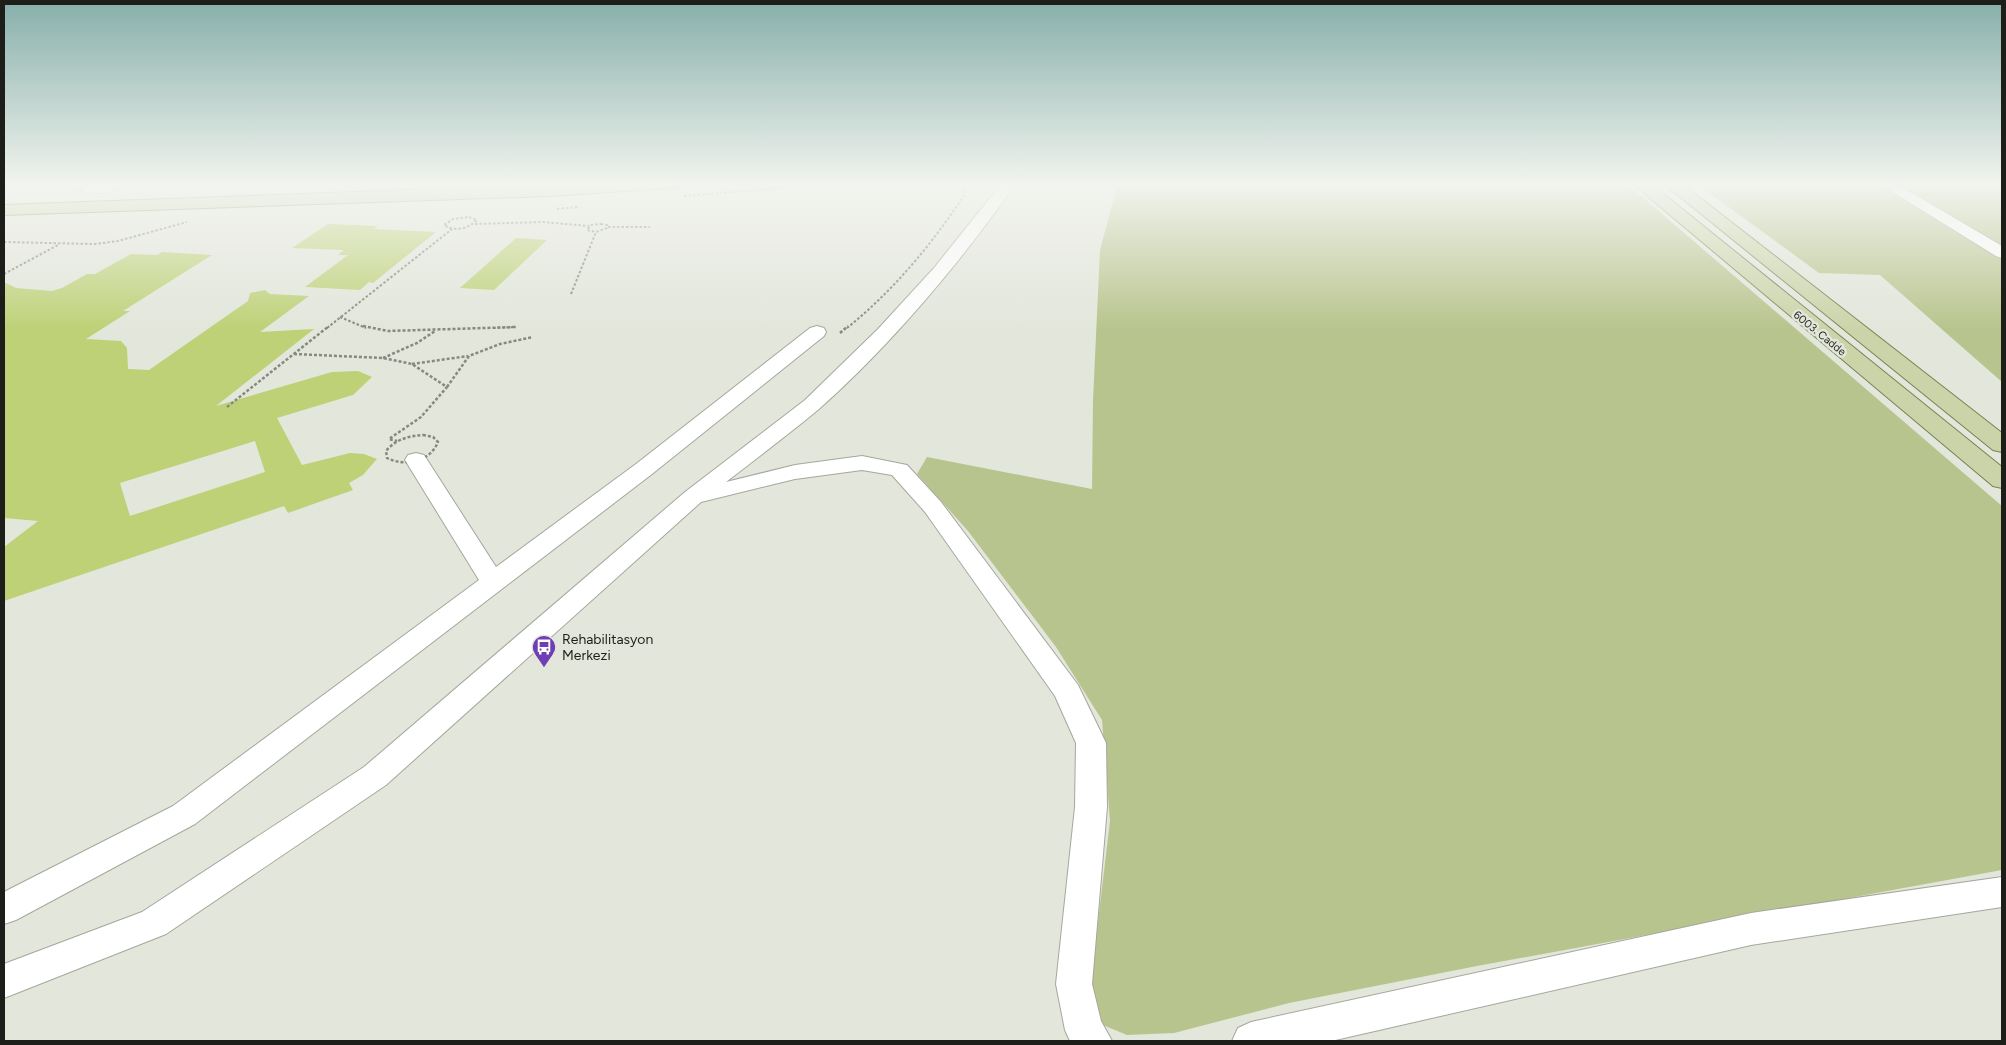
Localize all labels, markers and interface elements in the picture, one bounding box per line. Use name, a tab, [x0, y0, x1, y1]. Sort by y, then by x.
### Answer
street label: 6003. Cadde	[1791, 308, 1849, 359]
place label: Rehabilitasyon Merkezi	[562, 631, 653, 664]
bus stop icon: Rehabilitasyon Merkezi	[531, 634, 557, 668]

